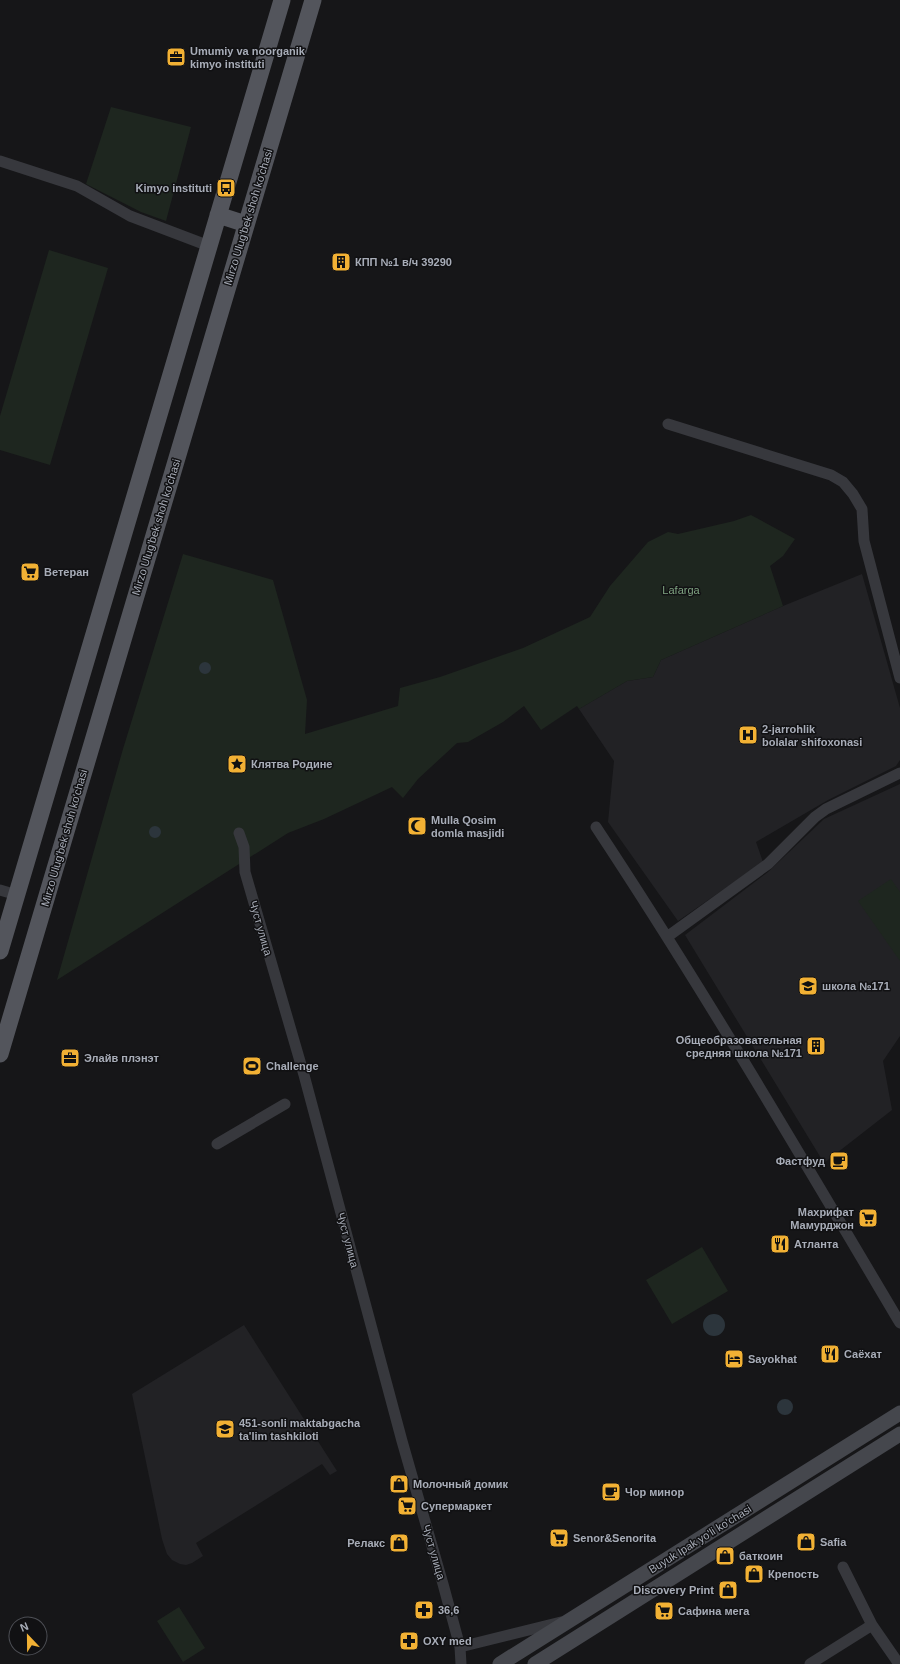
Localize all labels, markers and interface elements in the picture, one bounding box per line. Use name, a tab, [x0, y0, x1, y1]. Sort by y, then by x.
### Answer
place label: Umumiy va noorganik kimyo instituti	[190, 45, 306, 70]
office icon: Umumiy va noorganik kimyo instituti	[165, 46, 187, 68]
street label: Mirzo Ulug'bek shoh ko'chasi	[222, 147, 274, 287]
bus stop icon: Kimyo instituti	[215, 177, 237, 199]
place label: Kimyo instituti	[136, 182, 212, 194]
building icon: КПП №1 в/ч 39290	[330, 251, 352, 273]
place label: КПП №1 в/ч 39290	[355, 256, 452, 268]
street label: Mirzo Ulug'bek shoh ko'chasi	[130, 457, 182, 597]
supermarket icon: Ветеран	[19, 561, 41, 583]
place label: Ветеран	[44, 566, 89, 578]
park label: Lafarga	[662, 584, 701, 596]
place label: 2-jarrohlik bolalar shifoxonasi	[762, 723, 862, 748]
hospital icon: 2-jarrohlik bolalar shifoxonasi	[737, 724, 759, 746]
place icon: Клятва Родине	[226, 753, 248, 775]
place label: Клятва Родине	[251, 758, 332, 770]
street label: Mirzo Ulug'bek shoh ko'chasi	[39, 768, 89, 908]
place label: Mulla Qosim domla masjidi	[431, 814, 504, 839]
mosque icon: Mulla Qosim domla masjidi	[406, 815, 428, 837]
street label: Чуст улица	[247, 899, 275, 958]
school or university icon: школа №171	[797, 975, 819, 997]
place label: школа №171	[822, 980, 890, 992]
place label: Общеобразовательная средняя школа №171	[676, 1034, 802, 1059]
building icon: Общеобразовательная средняя школа №171	[805, 1035, 827, 1057]
office icon: Элайв плэнэт	[59, 1047, 81, 1069]
place label: Элайв плэнэт	[84, 1052, 160, 1064]
sports icon: Challenge	[241, 1055, 263, 1077]
place label: Challenge	[266, 1060, 319, 1072]
cafe icon: Фастфуд	[828, 1150, 850, 1172]
place label: Фастфуд	[776, 1155, 825, 1167]
place label: Махрифат Мамурджон	[790, 1206, 855, 1231]
supermarket icon: Махрифат Мамурджон	[857, 1207, 879, 1229]
street label: Чуст улица	[335, 1211, 361, 1270]
restaurant icon: Атланта	[769, 1233, 791, 1255]
place label: Атланта	[794, 1238, 839, 1250]
restaurant icon: Саёхат	[819, 1343, 841, 1365]
hotel icon: Sayokhat	[723, 1348, 745, 1370]
place label: Саёхат	[844, 1348, 883, 1360]
place label: Sayokhat	[748, 1353, 797, 1365]
place label: 451-sonli maktabgacha ta'lim tashkiloti	[239, 1417, 361, 1442]
school or university icon: 451-sonli maktabgacha ta'lim tashkiloti	[214, 1418, 236, 1440]
shop icon: Молочный домик	[388, 1473, 410, 1495]
place label: Молочный домик	[413, 1478, 509, 1490]
cafe icon: Чор минор	[600, 1481, 622, 1503]
place label: Чор минор	[625, 1486, 684, 1498]
supermarket icon: Супермаркет	[396, 1495, 418, 1517]
place label: Супермаркет	[421, 1500, 493, 1512]
street label: Buyuk Ipak yo'li ko'chasi	[647, 1503, 753, 1575]
street label: Чуст улица	[420, 1523, 448, 1582]
supermarket icon: Senor&Senorita	[548, 1527, 570, 1549]
shop icon: Safia	[795, 1531, 817, 1553]
shop icon: Релакс	[388, 1532, 410, 1554]
place label: Senor&Senorita	[573, 1532, 657, 1544]
place label: Safia	[820, 1536, 847, 1548]
place label: Релакс	[347, 1537, 385, 1549]
shop icon: баткоин	[714, 1545, 736, 1567]
place label: баткоин	[739, 1550, 783, 1562]
shop icon: Крепость	[743, 1563, 765, 1585]
place label: Крепость	[768, 1568, 819, 1580]
shop icon: Discovery Print	[717, 1579, 739, 1601]
place label: Discovery Print	[633, 1584, 714, 1596]
pharmacy icon: 36,6	[413, 1599, 435, 1621]
supermarket icon: Сафина мега	[653, 1600, 675, 1622]
place label: 36,6	[438, 1604, 459, 1616]
place label: Сафина мега	[678, 1605, 750, 1617]
north arrow	[8, 1616, 48, 1656]
text: N	[18, 1620, 30, 1634]
pharmacy icon: OXY med	[398, 1630, 420, 1652]
place label: OXY med	[423, 1635, 472, 1647]

